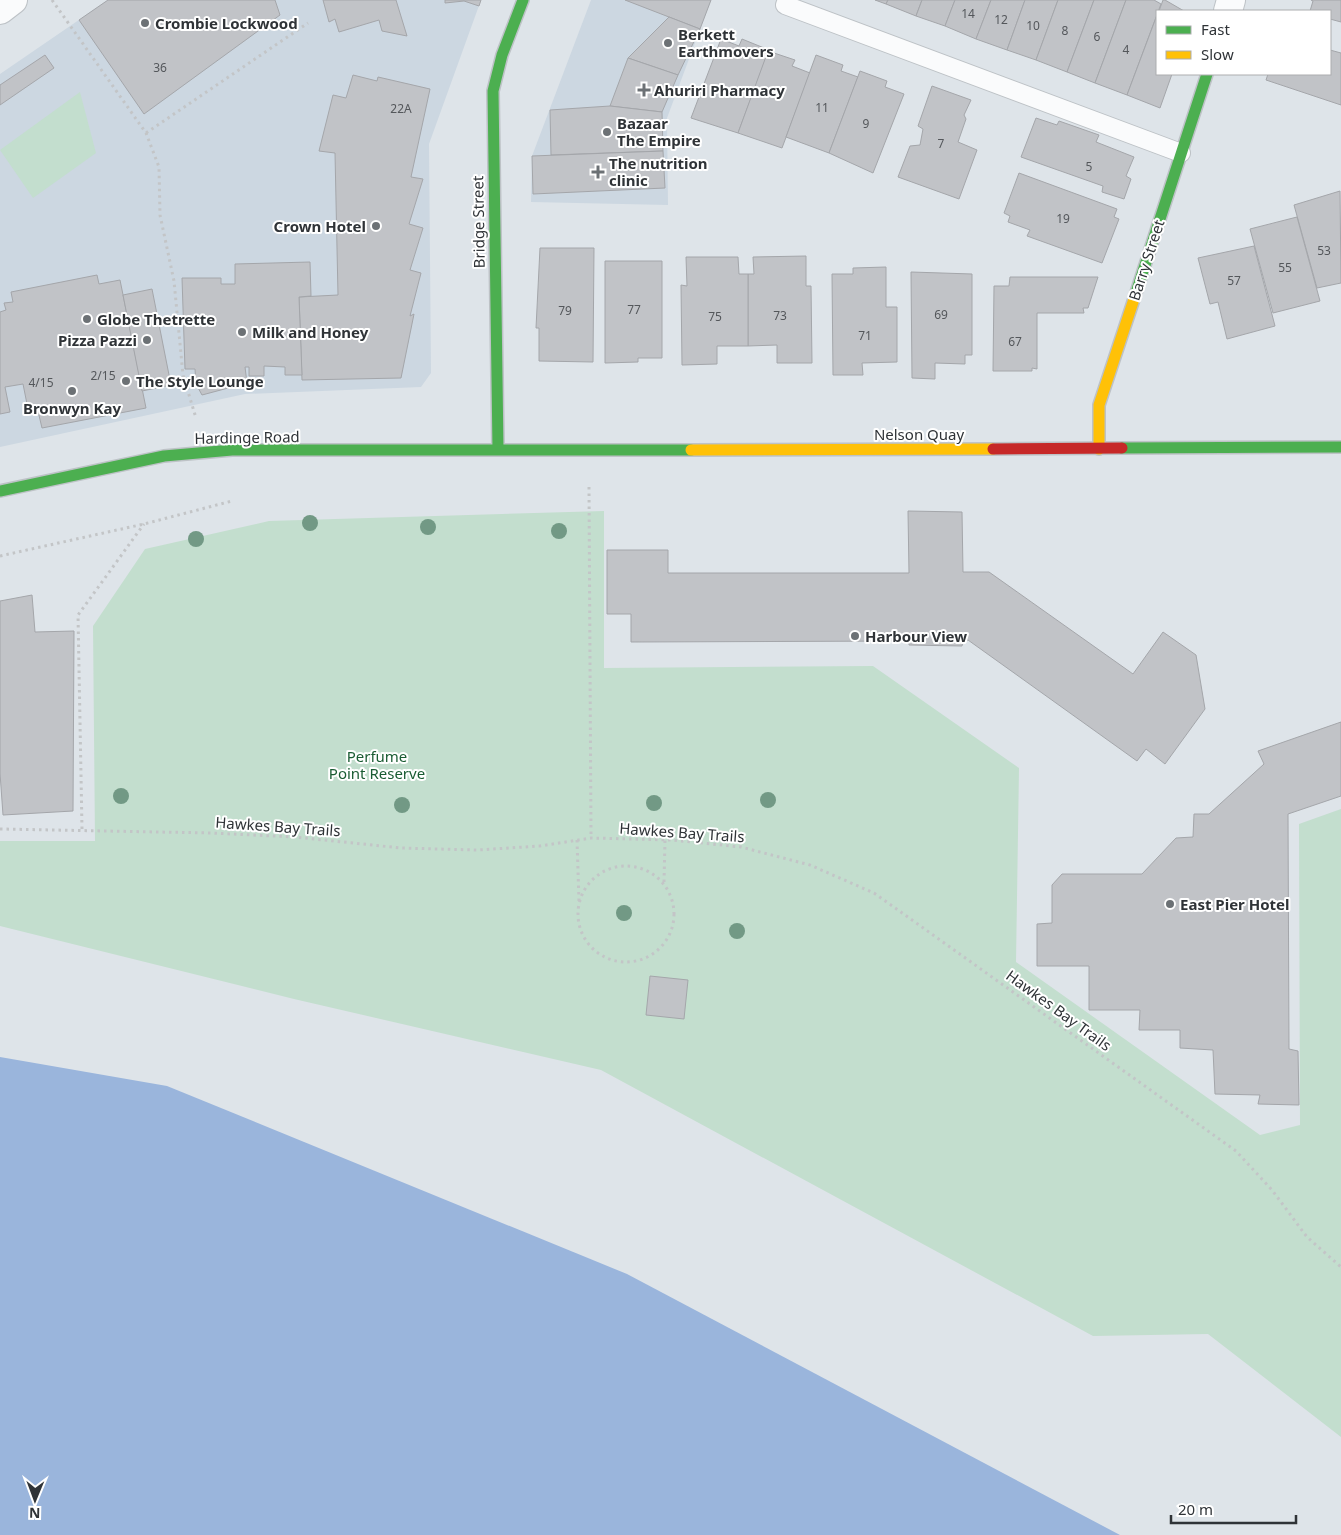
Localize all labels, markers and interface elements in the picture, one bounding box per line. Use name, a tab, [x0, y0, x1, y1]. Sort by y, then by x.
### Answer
house number: 14	[961, 5, 975, 22]
legend	[1156, 10, 1331, 75]
house number: 12	[994, 11, 1008, 28]
place label: Crombie Lockwood	[155, 13, 298, 33]
marker: Crombie Lockwood	[139, 17, 151, 29]
house number: 10	[1026, 17, 1040, 34]
text: Fast	[1201, 19, 1230, 39]
house number: 8	[1062, 22, 1069, 39]
place label: Berkett Earthmovers	[678, 24, 774, 61]
house number: 6	[1094, 28, 1101, 45]
marker: Berkett Earthmovers	[662, 37, 674, 49]
house number: 4	[1123, 41, 1130, 58]
text: Slow	[1201, 44, 1234, 64]
house number: 36	[153, 59, 167, 76]
place label: Ahuriri Pharmacy	[654, 80, 785, 100]
marker: Ahuriri Pharmacy	[638, 84, 650, 96]
house number: 11	[815, 99, 829, 116]
house number: 22A	[390, 100, 412, 117]
place label: Bazaar The Empire	[617, 113, 701, 150]
house number: 9	[863, 115, 870, 132]
marker: Bazaar The Empire	[601, 126, 613, 138]
house number: 7	[938, 135, 945, 152]
place label: The nutrition clinic	[609, 153, 708, 190]
house number: 5	[1086, 158, 1093, 175]
marker: The nutrition clinic	[591, 165, 605, 179]
street label: Bridge Street	[467, 175, 489, 268]
house number: 19	[1056, 210, 1070, 227]
place label: Crown Hotel	[274, 216, 366, 236]
street label: Barry Street	[1124, 216, 1169, 303]
marker: Crown Hotel	[370, 220, 382, 232]
house number: 53	[1317, 242, 1331, 259]
house number: 55	[1278, 259, 1292, 276]
house number: 57	[1227, 272, 1241, 289]
house number: 77	[627, 301, 641, 318]
house number: 79	[558, 302, 572, 319]
house number: 69	[934, 306, 948, 323]
house number: 73	[773, 307, 787, 324]
house number: 75	[708, 308, 722, 325]
place label: Globe Thetrette	[97, 309, 215, 329]
marker: Globe Thetrette	[81, 313, 93, 325]
place label: Milk and Honey	[252, 322, 369, 342]
marker: Milk and Honey	[236, 326, 248, 338]
house number: 71	[858, 327, 872, 344]
place label: Pizza Pazzi	[58, 330, 137, 350]
house number: 67	[1008, 333, 1022, 350]
marker: Pizza Pazzi	[141, 334, 153, 346]
house number: 2/15	[90, 367, 116, 384]
place label: The Style Lounge	[136, 371, 264, 391]
house number: 4/15	[28, 374, 54, 391]
marker: The Style Lounge	[120, 375, 132, 387]
marker: Bronwyn Kay	[66, 385, 78, 397]
place label: Bronwyn Kay	[23, 398, 121, 418]
street label: Nelson Quay	[874, 424, 964, 444]
street label: Hardinge Road	[194, 426, 300, 448]
place label: Harbour View	[865, 626, 967, 646]
marker: Harbour View	[849, 630, 861, 642]
park label: Perfume Point Reserve	[329, 746, 425, 783]
street label: Hawkes Bay Trails	[215, 812, 341, 840]
street label: Hawkes Bay Trails	[619, 818, 745, 846]
place label: East Pier Hotel	[1180, 894, 1289, 914]
marker: East Pier Hotel	[1164, 898, 1176, 910]
street label: Hawkes Bay Trails	[1002, 965, 1116, 1055]
north arrow	[10, 1475, 60, 1525]
scale bar	[1171, 1492, 1296, 1524]
text: 20 m	[1178, 1499, 1213, 1519]
text: N	[29, 1504, 41, 1523]

